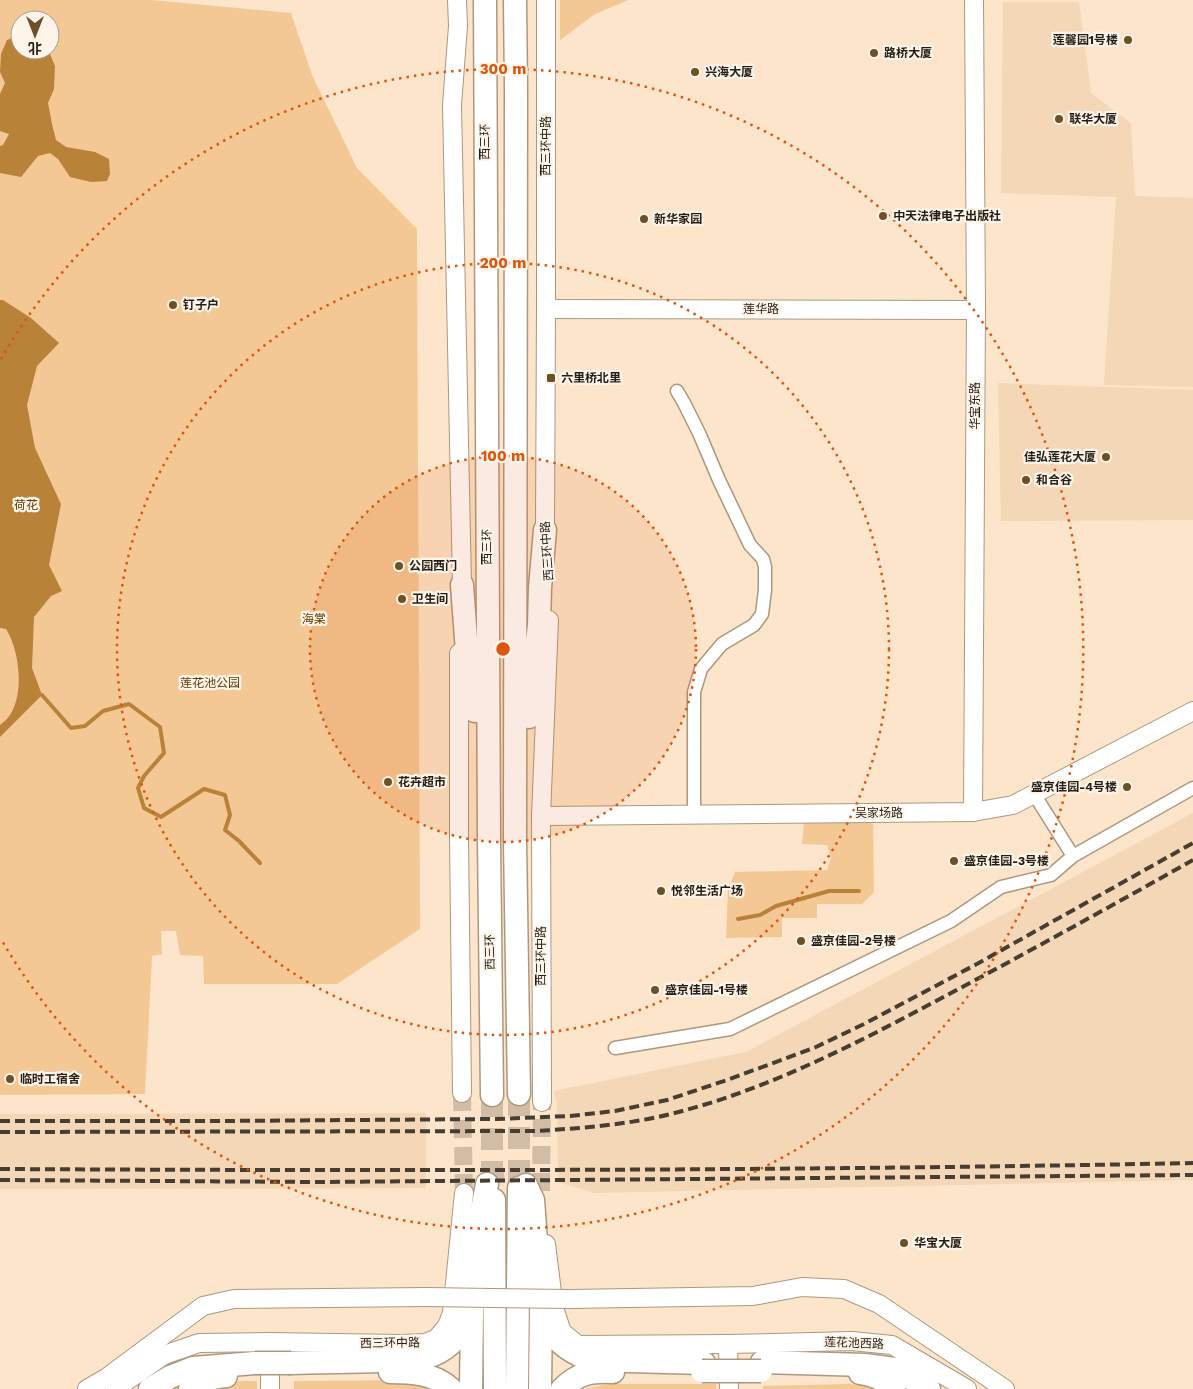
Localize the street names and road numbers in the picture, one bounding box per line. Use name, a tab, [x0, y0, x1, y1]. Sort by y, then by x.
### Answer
street label: 西三环中路	[539, 116, 553, 176]
street label: 西三环	[478, 124, 492, 160]
street label: 莲华路	[743, 302, 779, 316]
street label: 华宝东路	[968, 382, 982, 430]
street label: 西三环中路	[538, 521, 556, 581]
street label: 西三环	[480, 529, 494, 565]
street label: 吴家场路	[855, 806, 903, 820]
street label: 西三环中路	[534, 926, 548, 986]
street label: 西三环	[483, 934, 497, 970]
street label: 西三环中路	[360, 1335, 420, 1351]
street label: 莲花池西路	[824, 1335, 884, 1351]

